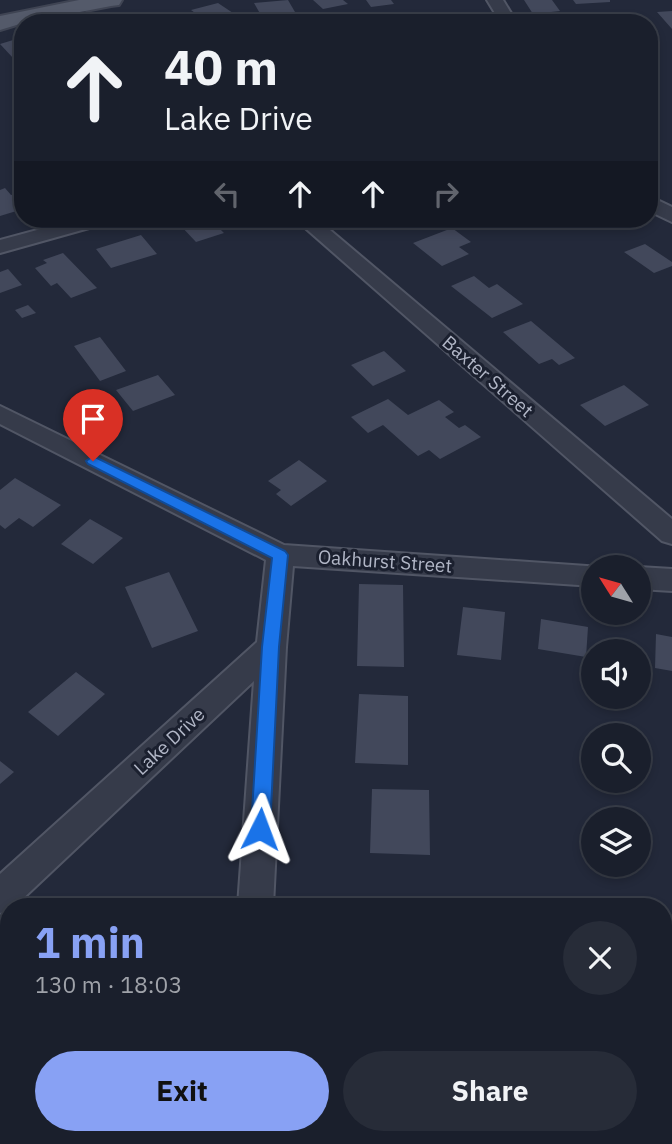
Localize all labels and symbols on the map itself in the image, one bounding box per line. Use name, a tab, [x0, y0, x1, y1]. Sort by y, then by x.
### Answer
street label: Baxter Street	[438, 330, 538, 422]
pin	[63, 389, 123, 461]
street label: Oakhurst Street	[317, 544, 453, 578]
north arrow	[581, 555, 651, 625]
street label: Lake Drive	[129, 702, 209, 780]
position arrow	[223, 792, 297, 866]

